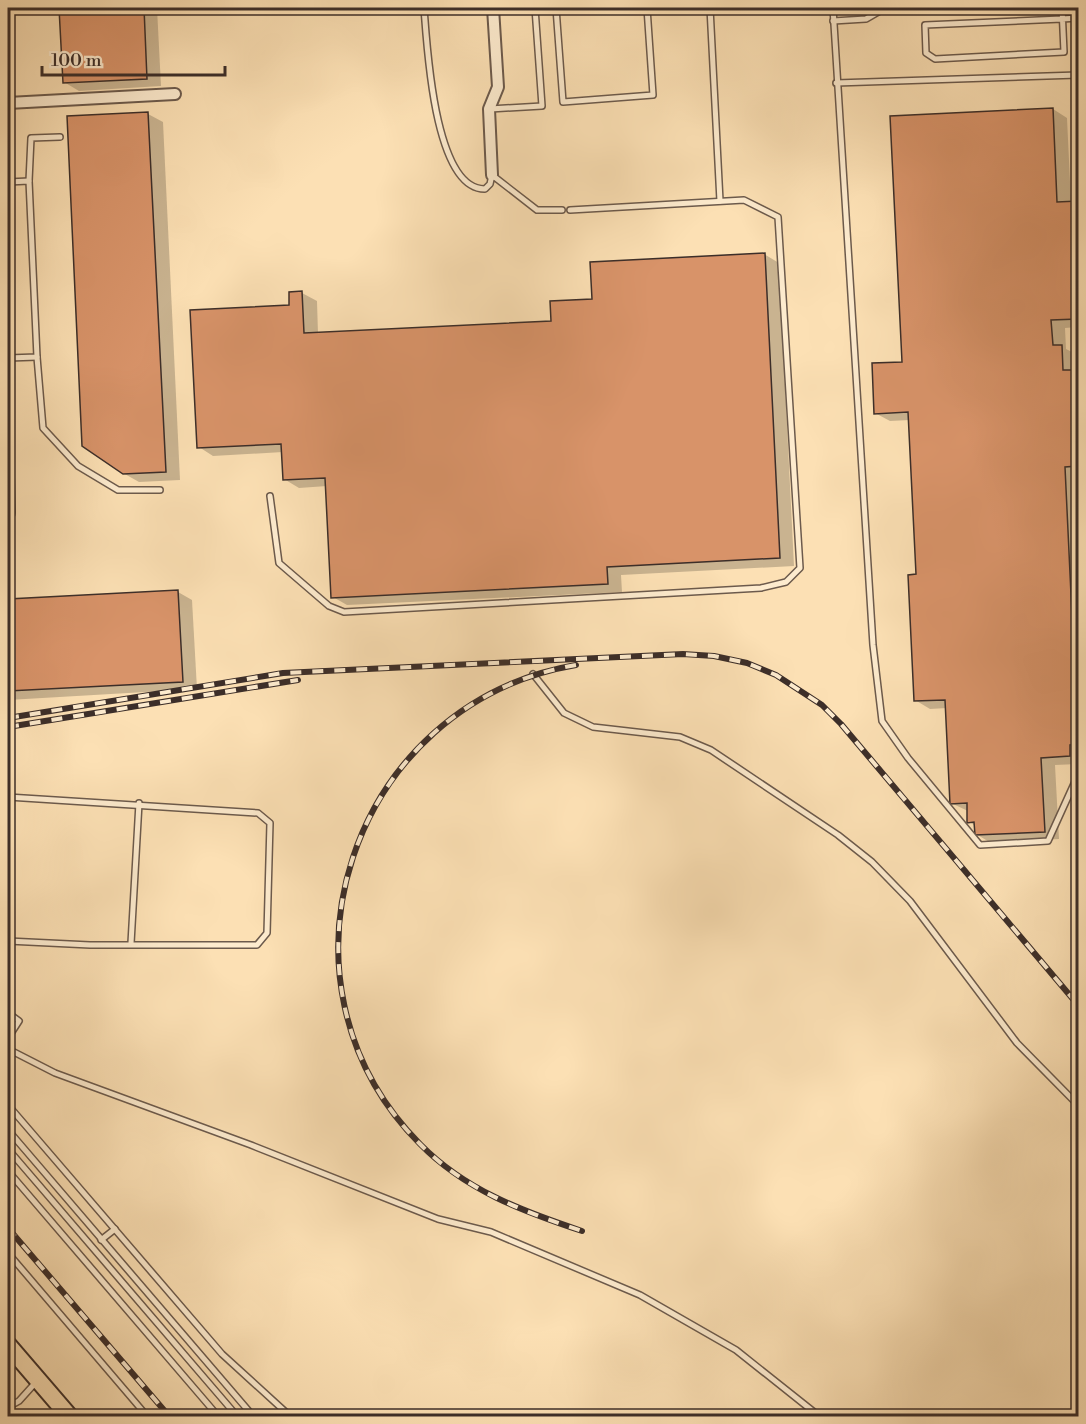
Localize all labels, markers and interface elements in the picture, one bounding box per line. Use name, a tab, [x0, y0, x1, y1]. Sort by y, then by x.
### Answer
scale bar	[42, 39, 225, 77]
text: 100 m	[51, 49, 102, 72]

